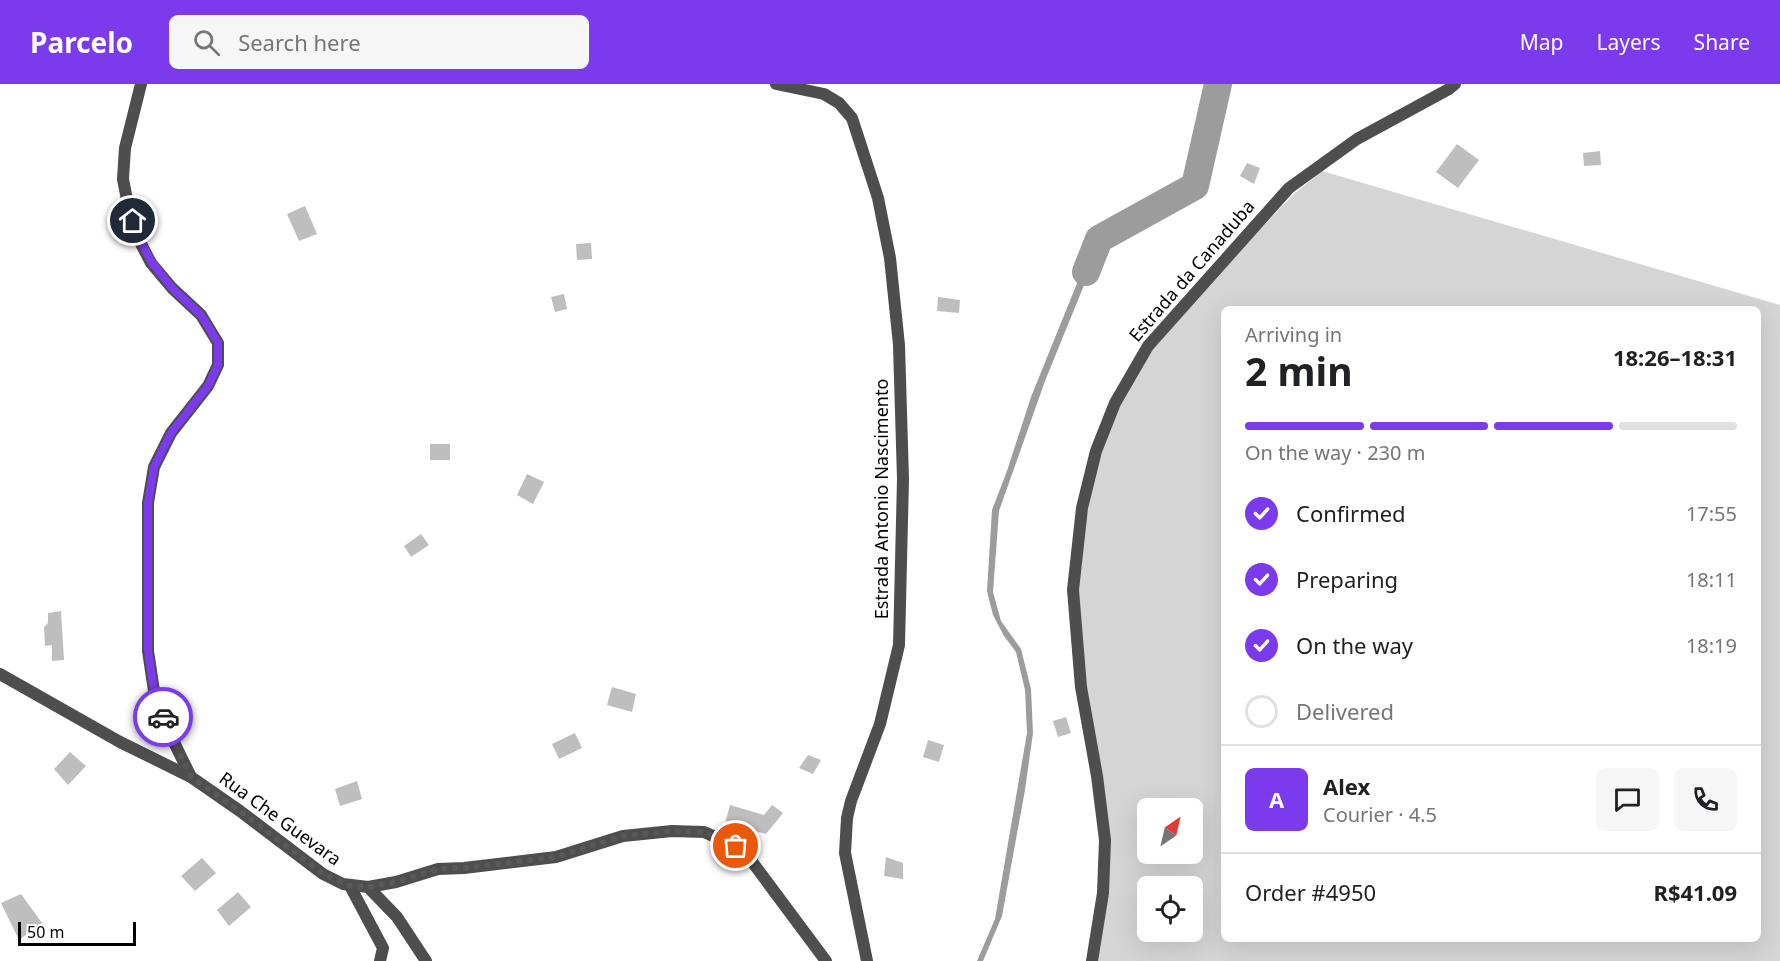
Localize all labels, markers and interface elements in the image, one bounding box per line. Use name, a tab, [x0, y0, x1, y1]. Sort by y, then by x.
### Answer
search box	[169, 15, 589, 69]
text: Parcelo	[30, 23, 133, 61]
icon: search	[190, 26, 223, 59]
text: Search here	[238, 27, 361, 57]
text: Map	[1520, 28, 1564, 56]
text: Layers	[1597, 28, 1661, 56]
text: Share	[1694, 28, 1750, 56]
pin	[107, 195, 158, 246]
street label: Estrada da Canaduba	[1123, 195, 1259, 346]
icon: home	[116, 204, 149, 237]
text: Arriving in	[1245, 321, 1342, 348]
text: 18:26–18:31	[1613, 342, 1737, 372]
text: 2 min	[1245, 344, 1352, 397]
street label: Estrada Antonio Nascimento	[869, 379, 893, 619]
text: On the way · 230 m	[1245, 439, 1425, 466]
icon: check	[1245, 497, 1278, 530]
text: Confirmed	[1296, 498, 1406, 528]
text: 17:55	[1686, 500, 1737, 527]
icon: check	[1245, 563, 1278, 596]
text: Preparing	[1296, 564, 1398, 594]
text: 18:11	[1686, 566, 1737, 593]
icon: check	[1245, 629, 1278, 662]
text: On the way	[1296, 630, 1413, 660]
text: 18:19	[1686, 632, 1737, 659]
courier	[133, 687, 193, 747]
text: Delivered	[1296, 696, 1394, 726]
icon: car	[147, 701, 180, 734]
street label: Rua Che Guevara	[215, 766, 346, 870]
button: chat	[1596, 768, 1659, 831]
button: phone	[1674, 768, 1737, 831]
text: Alex	[1323, 771, 1370, 801]
text: A	[1269, 784, 1284, 814]
north arrow	[1137, 798, 1203, 864]
map controls	[1137, 798, 1203, 942]
text: Courier · 4.5	[1323, 801, 1437, 828]
pin	[710, 820, 761, 871]
icon: bag	[719, 829, 752, 862]
button: locate	[1137, 876, 1203, 942]
text: Order #4950	[1245, 877, 1376, 907]
text: R$41.09	[1653, 877, 1737, 907]
scale bar	[18, 919, 136, 946]
text: 50 m	[27, 921, 64, 943]

